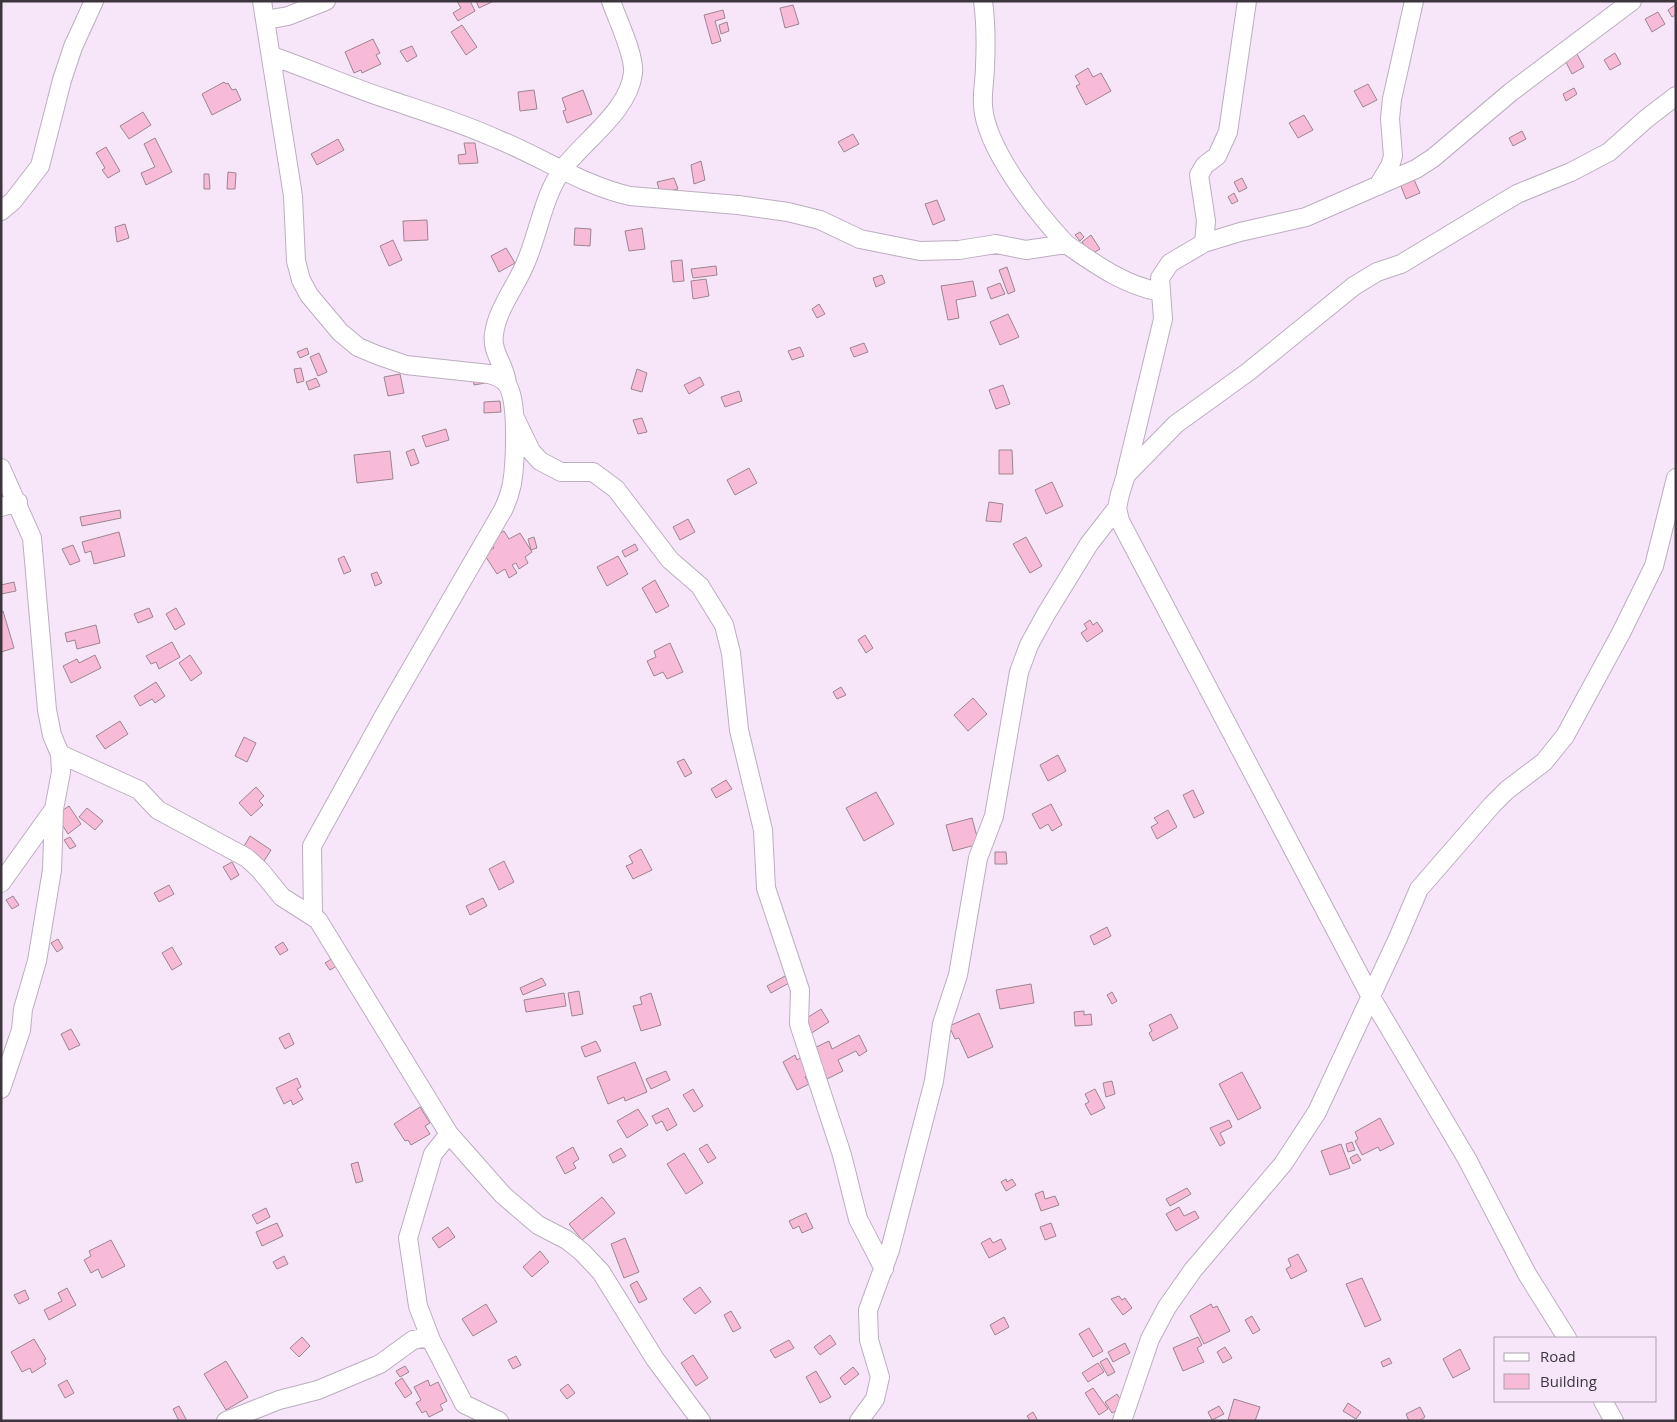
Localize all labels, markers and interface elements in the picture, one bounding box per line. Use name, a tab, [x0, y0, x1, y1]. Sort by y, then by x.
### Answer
legend	[1494, 1337, 1657, 1402]
text: Road	[1540, 1346, 1576, 1366]
text: Building	[1540, 1371, 1597, 1391]

